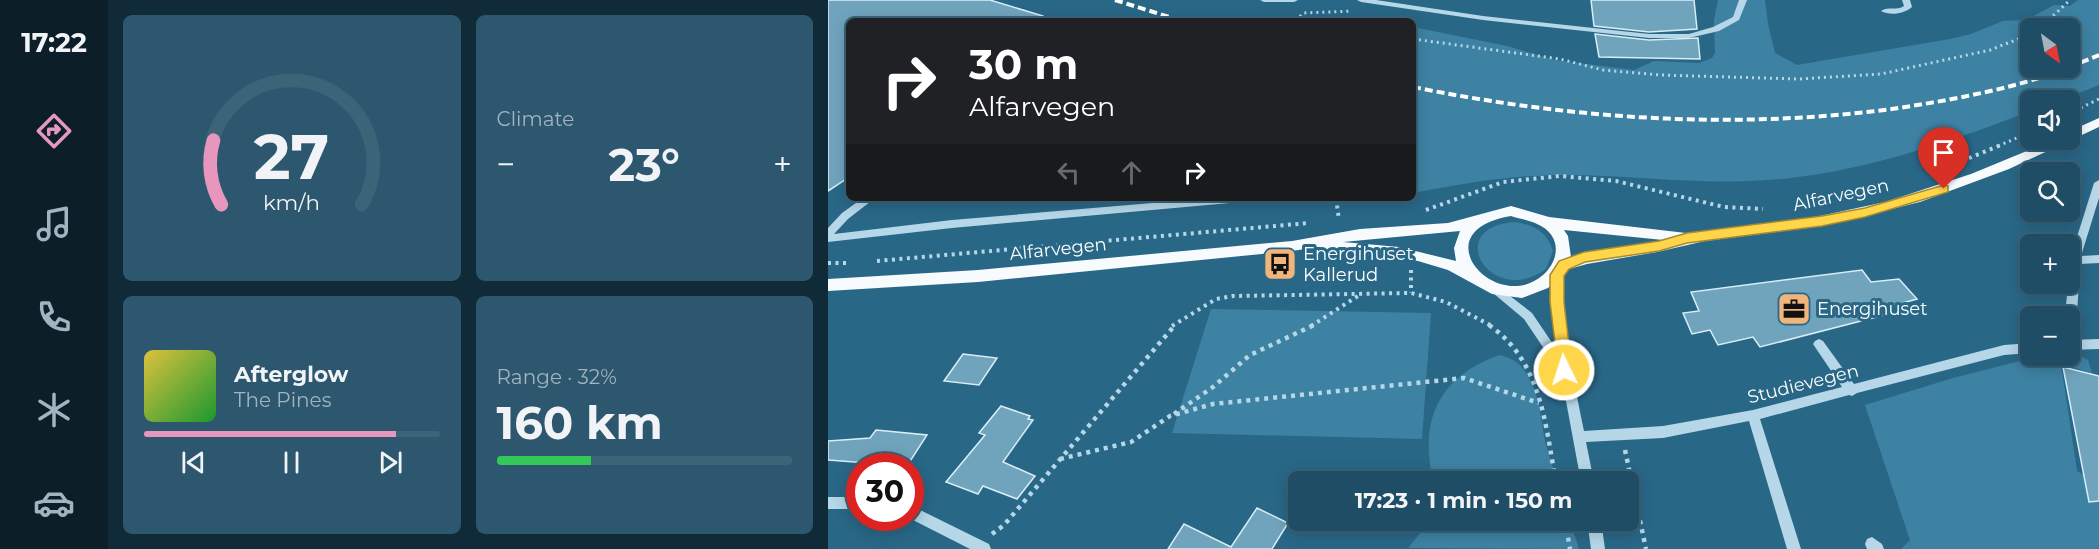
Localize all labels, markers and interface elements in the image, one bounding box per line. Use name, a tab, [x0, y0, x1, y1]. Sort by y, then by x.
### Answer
north arrow	[2020, 18, 2080, 78]
map controls	[2020, 18, 2080, 366]
text: 17:22	[21, 26, 87, 59]
text: 30 m	[969, 38, 1078, 90]
icon: right	[870, 42, 948, 120]
text: Alfarvegen	[969, 90, 1115, 123]
button: sound	[2020, 90, 2080, 150]
text: Climate	[497, 107, 574, 131]
icon: directions	[33, 110, 75, 152]
text: 27	[254, 119, 329, 195]
pin	[1918, 127, 1969, 189]
icon: arrive	[1927, 136, 1960, 169]
text: 23°	[609, 137, 680, 192]
text: −	[497, 144, 515, 184]
text: +	[773, 144, 792, 184]
icon: left	[1052, 156, 1085, 189]
icon: ahead	[1115, 156, 1148, 189]
icon: right	[1178, 156, 1211, 189]
button: search	[2020, 162, 2080, 222]
street label: Alfarvegen	[1791, 174, 1891, 216]
text: km/h	[263, 189, 320, 215]
icon: music	[33, 203, 75, 245]
street label: Alfarvegen	[1008, 233, 1108, 265]
button: +	[2020, 234, 2080, 294]
place label: Energihuset Kallerud	[1303, 243, 1413, 286]
bus stop icon: Energihuset Kallerud	[1262, 246, 1298, 282]
office icon: Energihuset	[1776, 291, 1812, 327]
icon: phone	[33, 296, 75, 338]
place label: Energihuset	[1817, 298, 1927, 320]
button: −	[2020, 306, 2080, 366]
position arrow	[1532, 338, 1596, 402]
street label: Studievegen	[1745, 360, 1861, 408]
text: Afterglow	[234, 361, 348, 388]
text: Range · 32%	[497, 365, 617, 389]
text: The Pines	[234, 388, 331, 412]
icon: climate	[33, 389, 75, 431]
text: 160 km	[497, 395, 663, 450]
icon: previous	[177, 446, 210, 479]
icon: pause	[275, 446, 308, 479]
icon: next	[374, 446, 407, 479]
speed limit sign: 30	[846, 453, 924, 531]
icon: car	[33, 482, 75, 524]
text: 17:23 · 1 min · 150 m	[1355, 487, 1572, 514]

